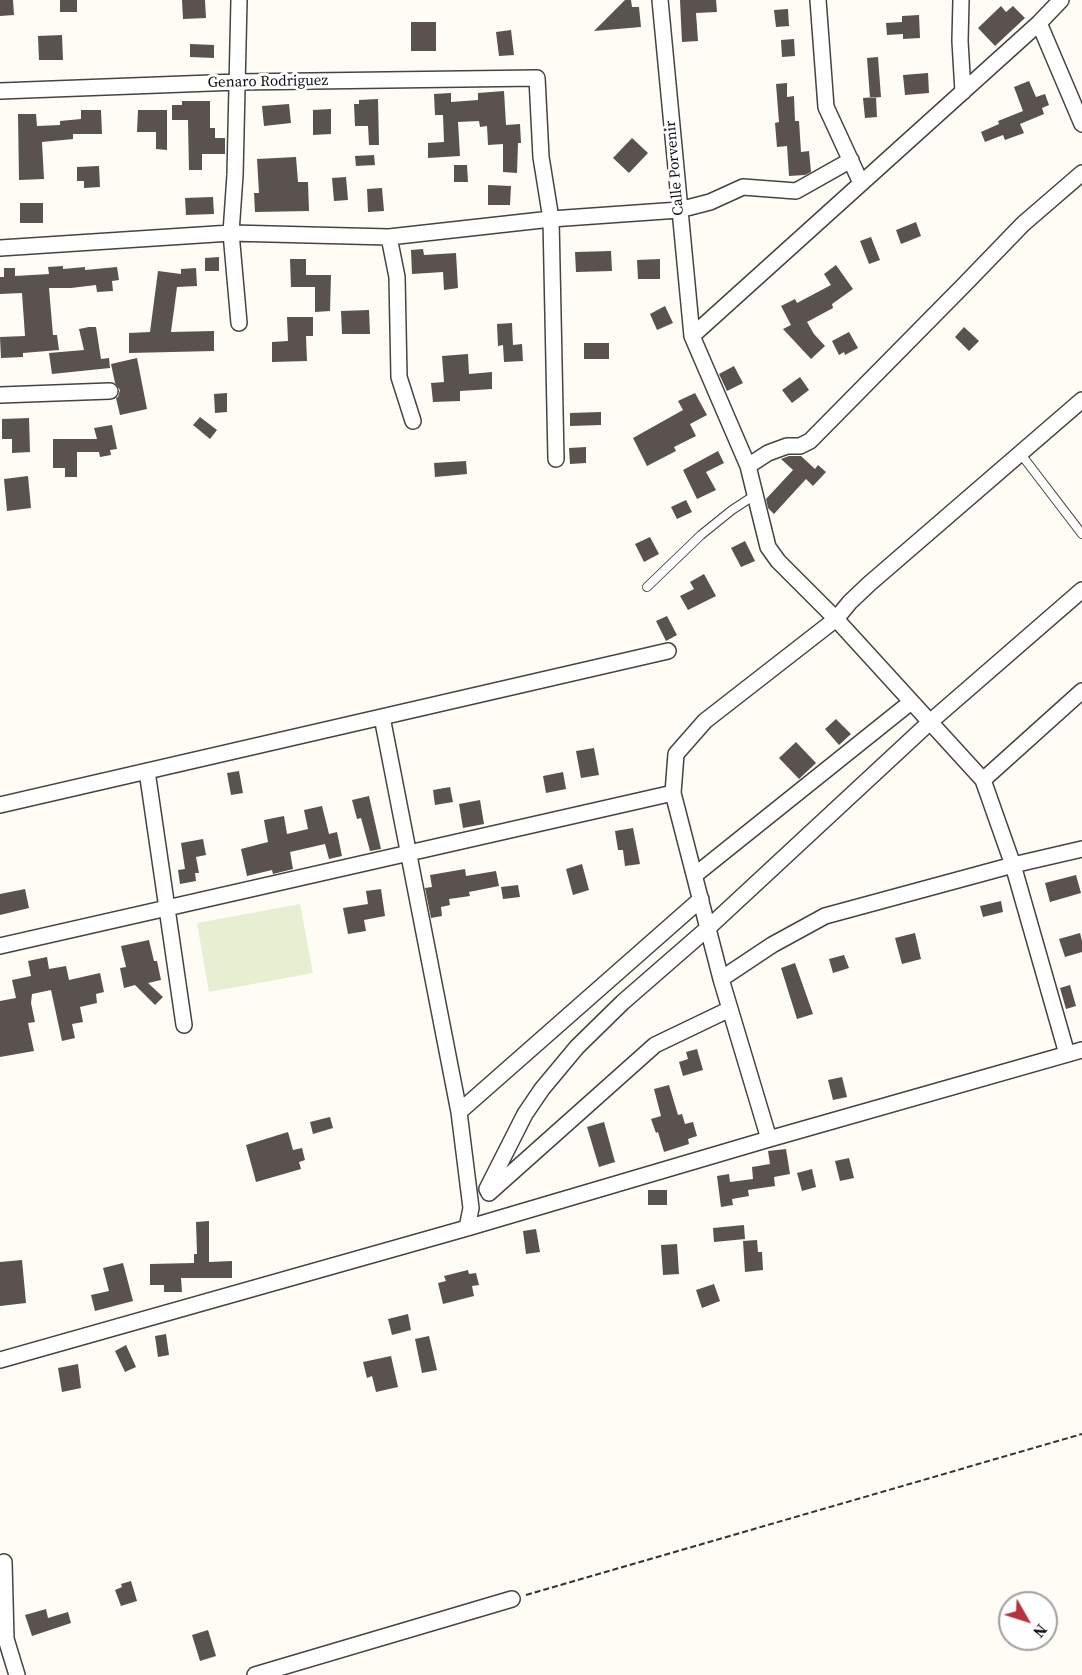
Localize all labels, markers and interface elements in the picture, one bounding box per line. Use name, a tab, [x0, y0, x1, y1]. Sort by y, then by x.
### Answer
street label: Genaro Rodriguez	[208, 72, 328, 92]
street label: Calle Porvenir	[662, 120, 688, 216]
north arrow	[998, 1591, 1058, 1651]
text: N	[1028, 1620, 1053, 1643]

